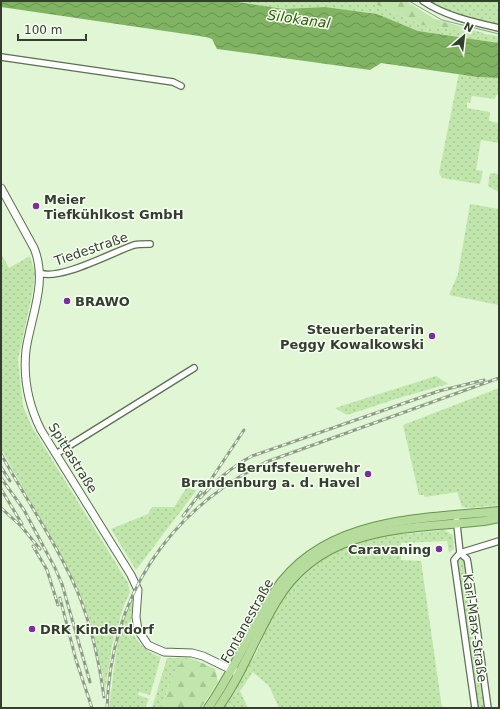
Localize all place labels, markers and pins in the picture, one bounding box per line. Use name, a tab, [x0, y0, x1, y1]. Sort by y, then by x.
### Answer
place label: Meier Tiefkühlkost GmbH	[44, 192, 184, 222]
marker: Meier Tiefkühlkost GmbH	[31, 201, 41, 211]
place label: BRAWO	[75, 294, 130, 309]
marker: BRAWO	[62, 296, 72, 306]
place label: Steuerberaterin Peggy Kowalkowski	[280, 322, 424, 352]
marker: Steuerberaterin Peggy Kowalkowski	[427, 331, 437, 341]
place label: Berufsfeuerwehr Brandenburg a. d. Havel	[181, 460, 361, 490]
marker: Berufsfeuerwehr Brandenburg a. d. Havel	[363, 469, 373, 479]
place label: Caravaning	[348, 542, 431, 557]
marker: Caravaning	[434, 544, 444, 554]
place label: DRK Kinderdorf	[40, 622, 154, 637]
marker: DRK Kinderdorf	[27, 624, 37, 634]

